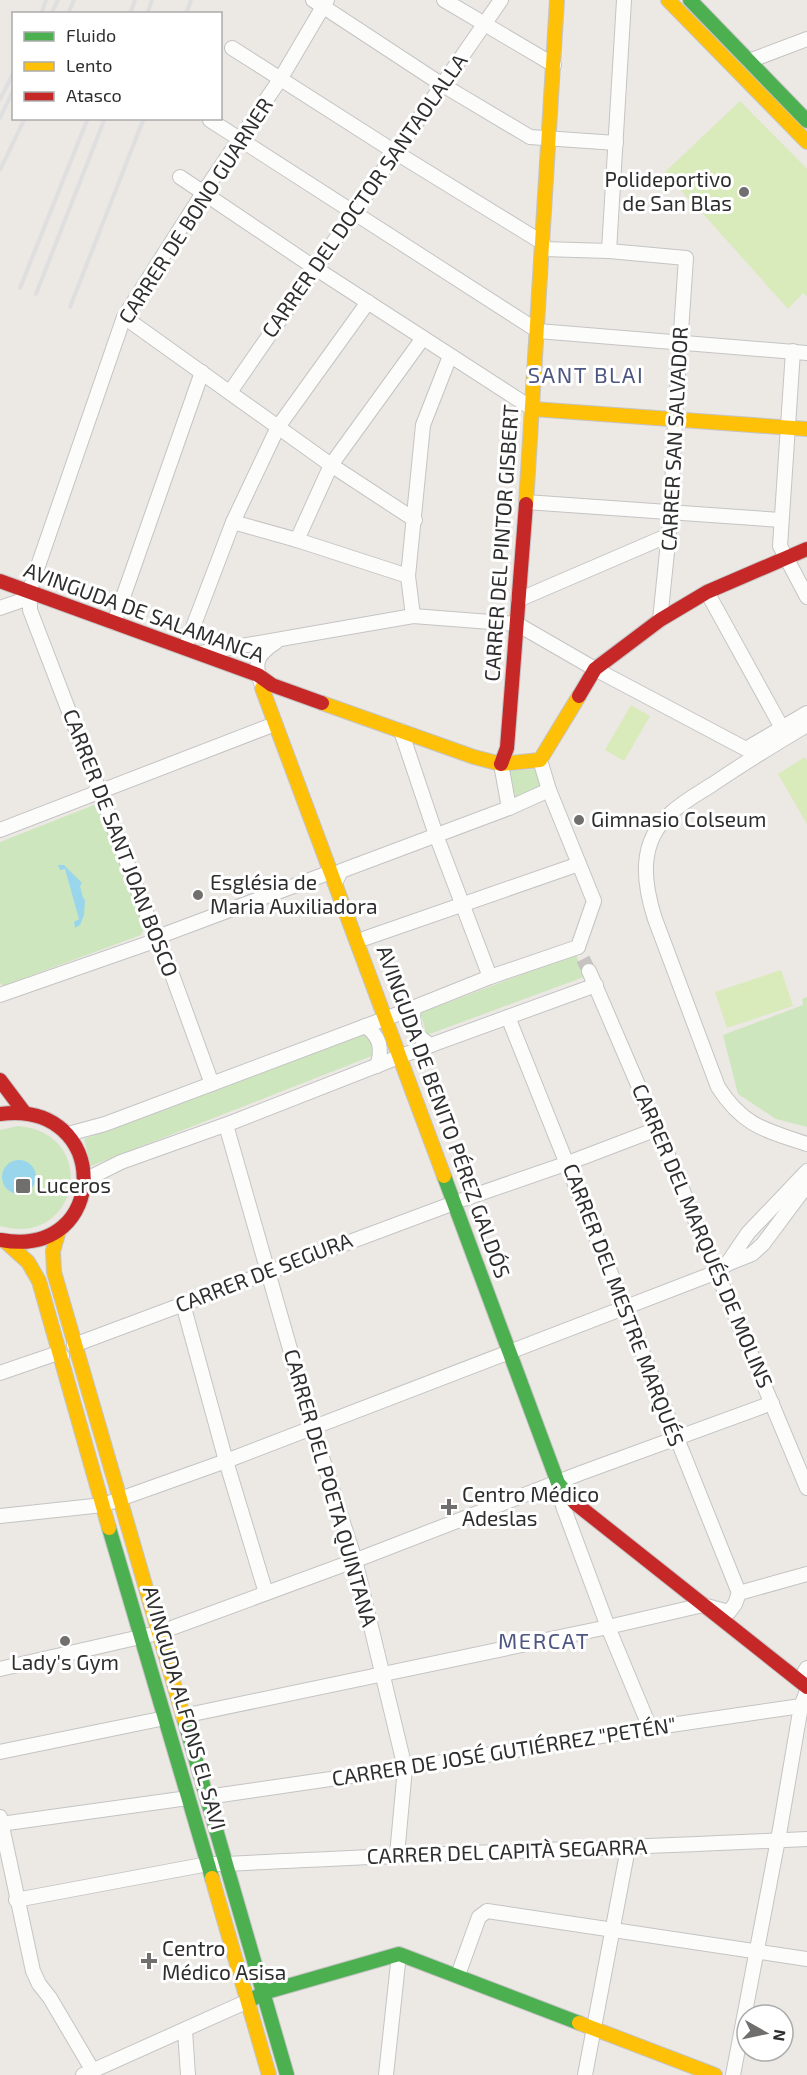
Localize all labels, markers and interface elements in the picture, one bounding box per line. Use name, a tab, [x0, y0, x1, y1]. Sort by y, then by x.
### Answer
legend	[12, 12, 222, 120]
text: Fluido	[66, 24, 116, 46]
street label: CARRER DEL DOCTOR SANTAOLALLA	[256, 48, 472, 342]
text: Lento	[66, 54, 112, 76]
text: Atasco	[66, 84, 122, 106]
street label: CARRER DE BONO GUARNER	[112, 93, 277, 328]
place label: Polideportivo de San Blas	[604, 166, 732, 215]
marker: Polideportivo de San Blas	[737, 185, 751, 199]
street label: CARRER SAN SALVADOR	[655, 326, 692, 552]
district label: SANT BLAI	[528, 361, 644, 387]
street label: CARRER DEL PINTOR GISBERT	[478, 404, 523, 682]
street label: AVINGUDA DE SALAMANCA	[21, 556, 268, 667]
street label: CARRER DE SANT JOAN BOSCO	[59, 705, 184, 980]
place label: Gimnasio Colseum	[591, 806, 766, 831]
marker: Gimnasio Colseum	[572, 813, 586, 827]
place label: Església de Maria Auxiliadora	[210, 869, 378, 918]
marker: Església de Maria Auxiliadora	[191, 888, 205, 902]
street label: AVINGUDA DE BENITO PÉREZ GALDÓS	[372, 942, 516, 1281]
street label: CARRER DEL MARQUÉS DE MOLINS	[627, 1080, 779, 1391]
street label: CARRER DEL MESTRE MARQUÉS	[558, 1160, 690, 1450]
place label: Luceros	[36, 1172, 111, 1197]
marker: Luceros	[14, 1177, 32, 1195]
street label: CARRER DE SEGURA	[171, 1226, 355, 1317]
street label: CARRER DEL POETA QUINTANA	[279, 1346, 383, 1630]
place label: Centro Médico Adeslas	[462, 1481, 599, 1530]
marker: Centro Médico Adeslas	[440, 1498, 458, 1516]
street label: AVINGUDA ALFONS EL SAVI	[139, 1583, 232, 1832]
district label: MERCAT	[498, 1627, 590, 1653]
marker: Lady's Gym	[58, 1634, 72, 1648]
place label: Lady's Gym	[11, 1649, 119, 1674]
street label: CARRER DE JOSÉ GUTIÉRREZ "PETÉN"	[330, 1711, 678, 1790]
street label: CARRER DEL CAPITÀ SEGARRA	[366, 1833, 648, 1868]
place label: Centro Médico Asisa	[162, 1935, 286, 1984]
marker: Centro Médico Asisa	[140, 1952, 158, 1970]
north arrow	[735, 2003, 795, 2063]
text: N	[770, 2028, 791, 2043]

